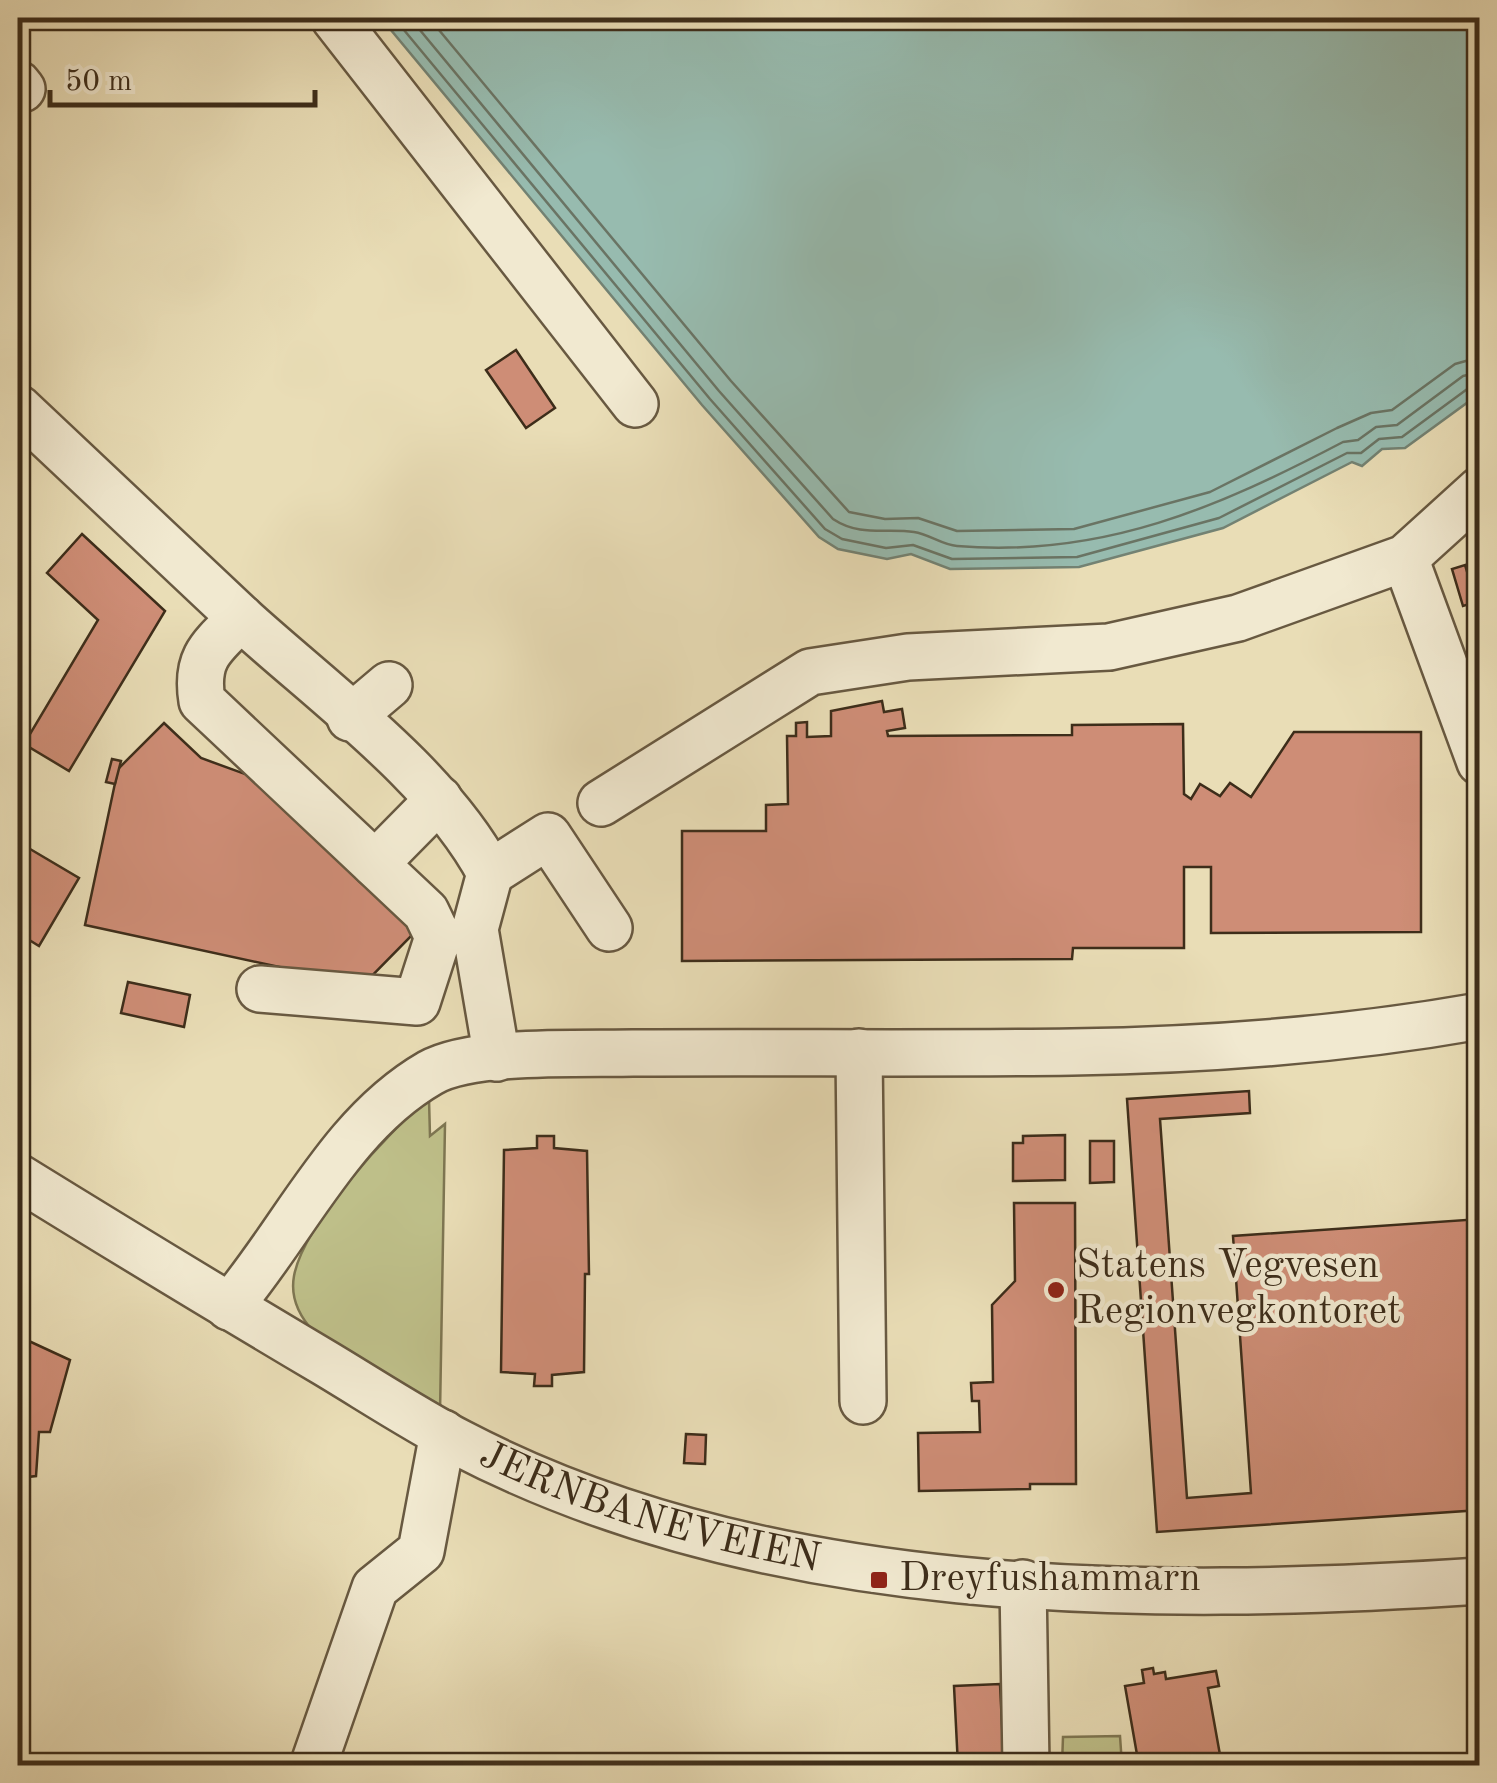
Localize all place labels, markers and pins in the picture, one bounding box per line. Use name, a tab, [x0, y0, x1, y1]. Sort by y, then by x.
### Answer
place label: Statens Vegvesen Regionvegkontoret	[1076, 1247, 1401, 1333]
marker: Statens Vegvesen Regionvegkontoret	[1045, 1279, 1067, 1301]
place label: Dreyfushammarn	[899, 1560, 1201, 1600]
marker: Dreyfushammarn	[868, 1569, 890, 1591]

